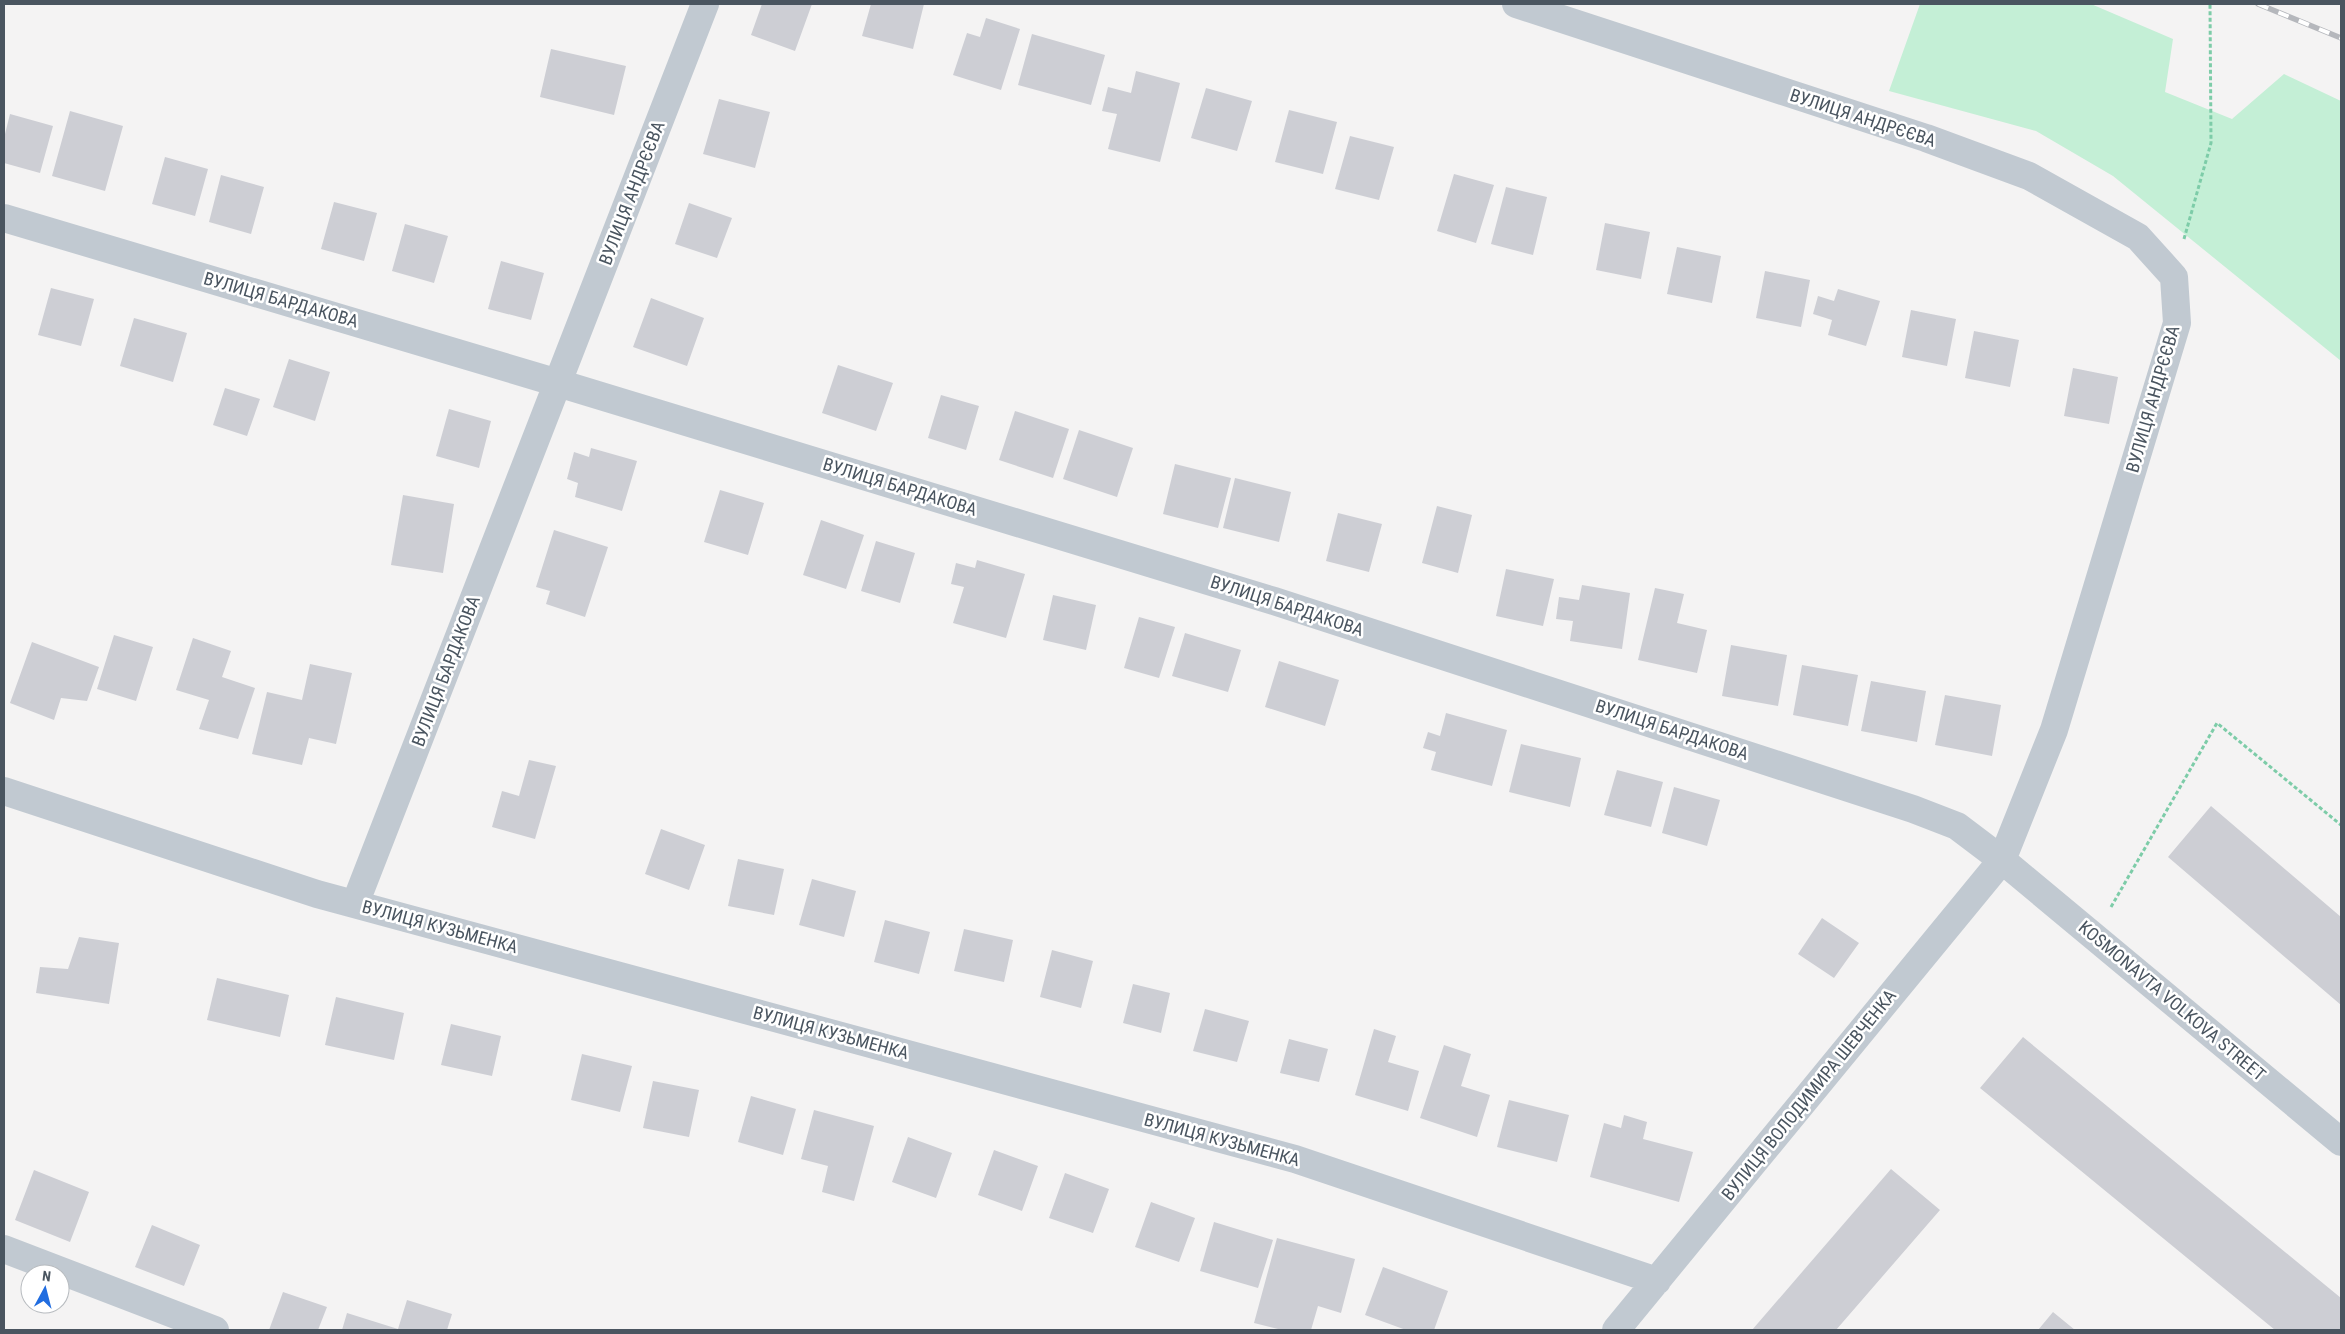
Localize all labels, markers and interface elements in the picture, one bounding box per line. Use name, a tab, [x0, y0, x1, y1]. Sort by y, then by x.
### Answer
street label: ВУЛИЦЯ АНДРЄЄВА	[1788, 84, 1939, 151]
street label: ВУЛИЦЯ АНДРЄЄВА	[594, 117, 669, 268]
street label: ВУЛИЦЯ БАРДАКОВА	[201, 267, 361, 332]
street label: ВУЛИЦЯ АНДРЄЄВА	[2121, 322, 2184, 475]
street label: ВУЛИЦЯ БАРДАКОВА	[821, 453, 980, 520]
street label: ВУЛИЦЯ БАРДАКОВА	[1208, 571, 1367, 640]
street label: ВУЛИЦЯ БАРДАКОВА	[407, 592, 484, 749]
street label: ВУЛИЦЯ БАРДАКОВА	[1593, 695, 1752, 764]
street label: ВУЛИЦЯ КУЗЬМЕНКА	[360, 896, 521, 958]
street label: KOSMONAVTA VOLKOVA STREET	[2075, 916, 2270, 1085]
street label: ВУЛИЦЯ ВОЛОДИМИРА ШЕВЧЕНКА	[1717, 985, 1901, 1204]
street label: ВУЛИЦЯ КУЗЬМЕНКА	[751, 1002, 912, 1064]
street label: ВУЛИЦЯ КУЗЬМЕНКА	[1142, 1109, 1303, 1171]
north arrow	[20, 1264, 70, 1314]
text: N	[41, 1268, 52, 1285]

